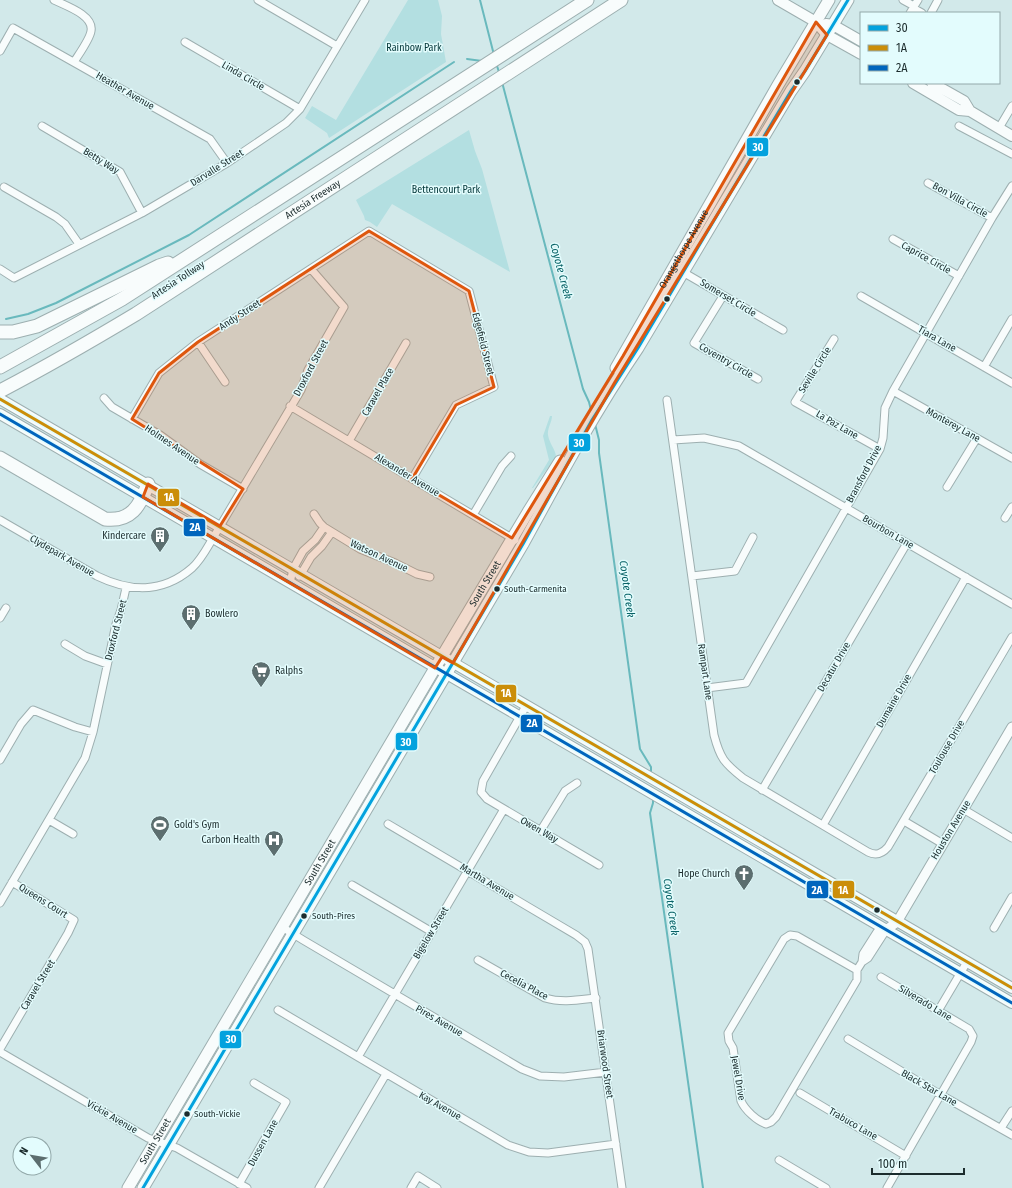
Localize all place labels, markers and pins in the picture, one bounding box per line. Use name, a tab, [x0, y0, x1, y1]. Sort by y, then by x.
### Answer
unlabelled marker	[792, 77, 802, 87]
unlabelled marker	[662, 294, 672, 304]
building icon: Kindercare	[149, 525, 171, 553]
place label: Kindercare	[102, 530, 146, 542]
marker: South-Carmenita	[492, 584, 502, 594]
place label: South-Carmenita	[504, 584, 567, 594]
building icon: Bowlero	[180, 603, 202, 631]
place label: Bowlero	[205, 608, 238, 620]
supermarket icon: Ralphs	[250, 660, 272, 688]
place label: Ralphs	[275, 665, 303, 677]
sports icon: Gold's Gym	[149, 814, 171, 842]
place label: Gold's Gym	[174, 819, 219, 831]
hospital icon: Carbon Health	[263, 829, 285, 857]
place label: Carbon Health	[202, 834, 260, 846]
church icon: Hope Church	[733, 863, 755, 891]
place label: Hope Church	[678, 868, 730, 880]
unlabelled marker	[872, 905, 882, 915]
marker: South-Pires	[299, 911, 309, 921]
place label: South-Pires	[312, 911, 355, 921]
marker: South-Vickie	[182, 1109, 192, 1119]
place label: South-Vickie	[194, 1109, 241, 1119]

